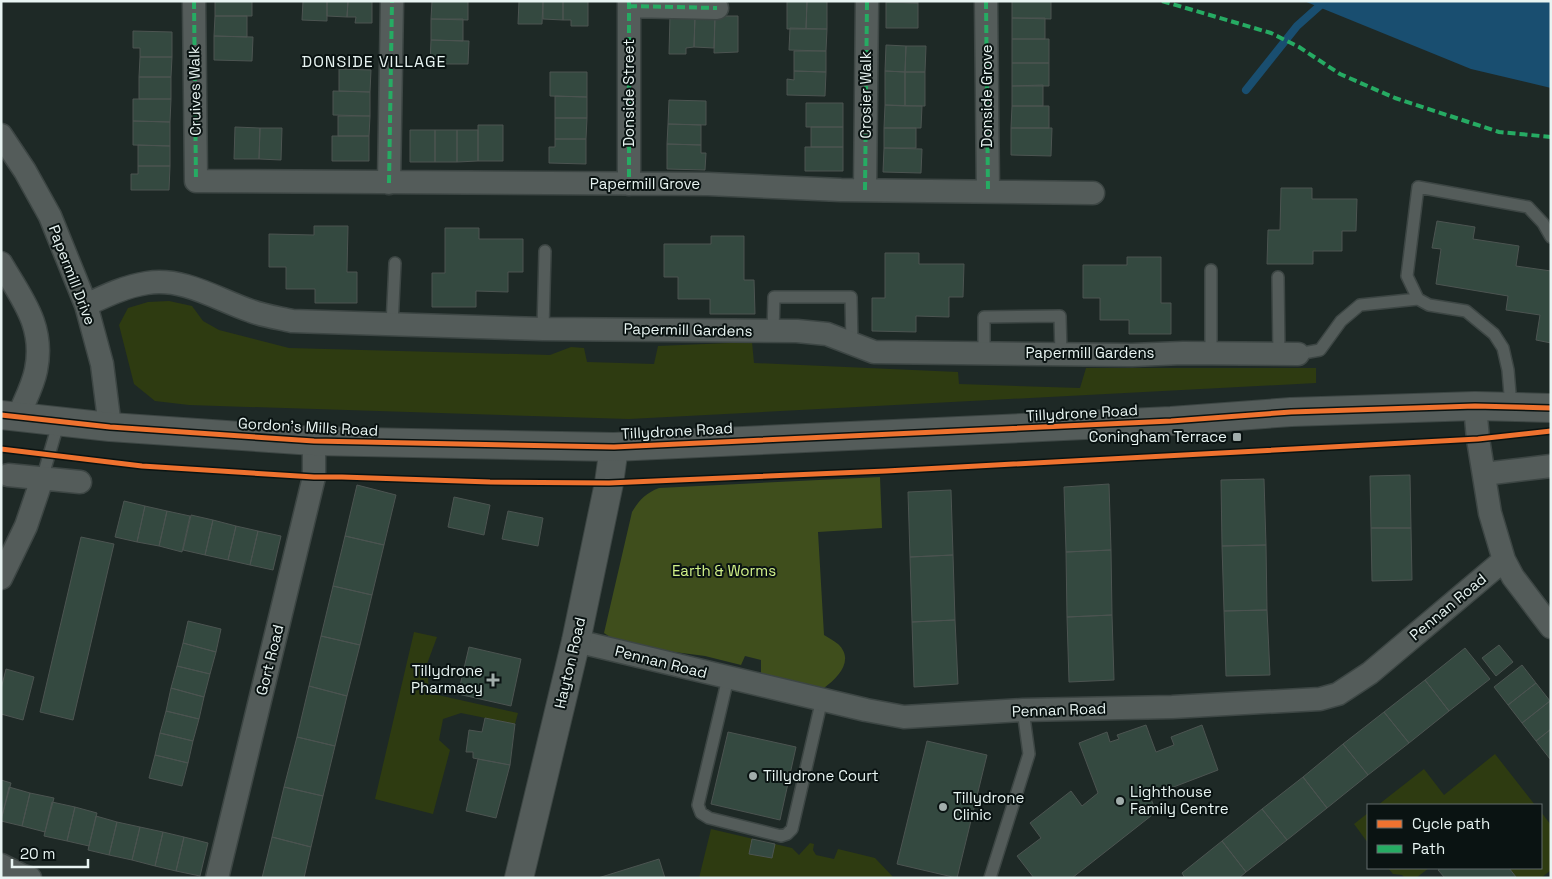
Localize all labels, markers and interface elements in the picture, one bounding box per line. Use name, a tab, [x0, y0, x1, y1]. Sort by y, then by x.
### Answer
street label: Donside Street	[619, 39, 638, 147]
street label: Donside Grove	[977, 44, 996, 148]
street label: Cruives Walk	[184, 46, 205, 136]
district label: DONSIDE VILLAGE	[302, 51, 446, 72]
street label: Crosier Walk	[856, 51, 875, 139]
street label: Papermill Grove	[590, 174, 700, 193]
street label: Papermill Drive	[45, 222, 100, 328]
street label: Papermill Gardens	[623, 319, 753, 340]
street label: Papermill Gardens	[1026, 343, 1155, 362]
street label: Tillydrone Road	[1026, 400, 1138, 425]
street label: Gordon's Mills Road	[237, 413, 379, 440]
street label: Tillydrone Road	[621, 418, 733, 443]
place label: Coningham Terrace	[1089, 427, 1227, 446]
marker: Coningham Terrace	[1231, 431, 1243, 443]
park label: Earth & Worms	[672, 561, 776, 580]
street label: Pennan Road	[1405, 569, 1490, 644]
street label: Hayton Road	[550, 615, 589, 710]
street label: Gort Road	[252, 622, 287, 697]
street label: Pennan Road	[613, 641, 709, 682]
place label: Tillydrone Pharmacy	[411, 661, 483, 697]
marker: Tillydrone Pharmacy	[487, 674, 499, 686]
street label: Pennan Road	[1011, 698, 1107, 721]
place label: Tillydrone Court	[763, 766, 879, 785]
marker: Tillydrone Court	[747, 770, 759, 782]
place label: Lighthouse Family Centre	[1130, 782, 1229, 818]
place label: Tillydrone Clinic	[953, 788, 1024, 824]
marker: Lighthouse Family Centre	[1114, 795, 1126, 807]
marker: Tillydrone Clinic	[937, 801, 949, 813]
legend	[1367, 804, 1542, 869]
text: Cycle path	[1412, 814, 1490, 833]
scale bar	[12, 836, 89, 868]
text: Path	[1412, 839, 1445, 858]
text: 20 m	[20, 844, 55, 863]

